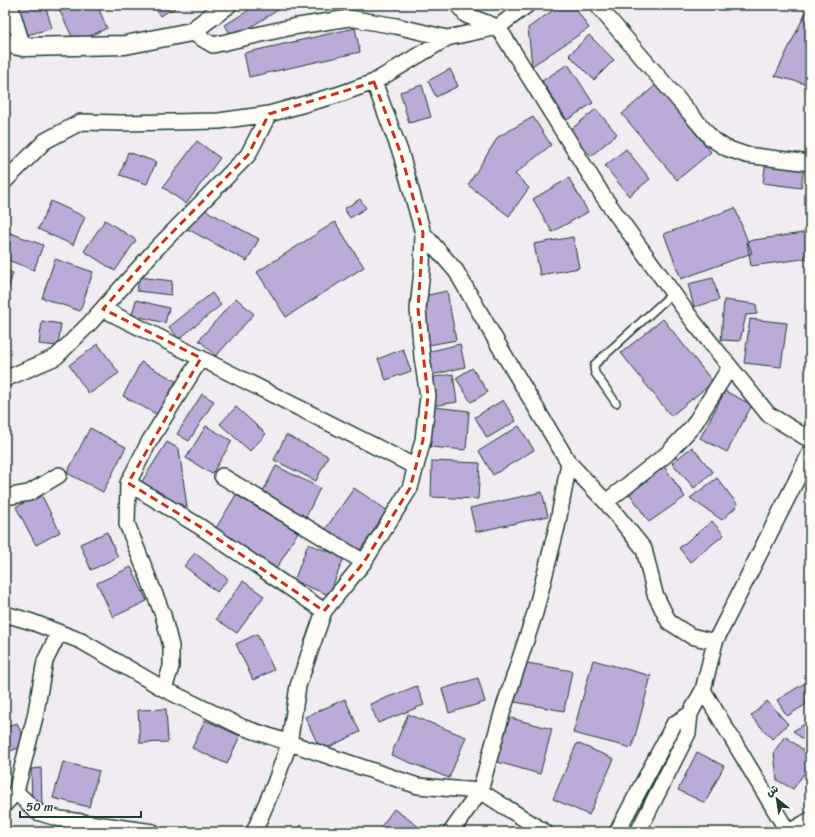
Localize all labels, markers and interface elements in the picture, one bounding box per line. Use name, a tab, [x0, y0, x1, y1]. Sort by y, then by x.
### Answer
north arrow	[757, 779, 797, 819]
text: ش	[762, 780, 782, 802]
scale bar	[20, 793, 141, 819]
text: 50 m	[26, 796, 53, 818]

